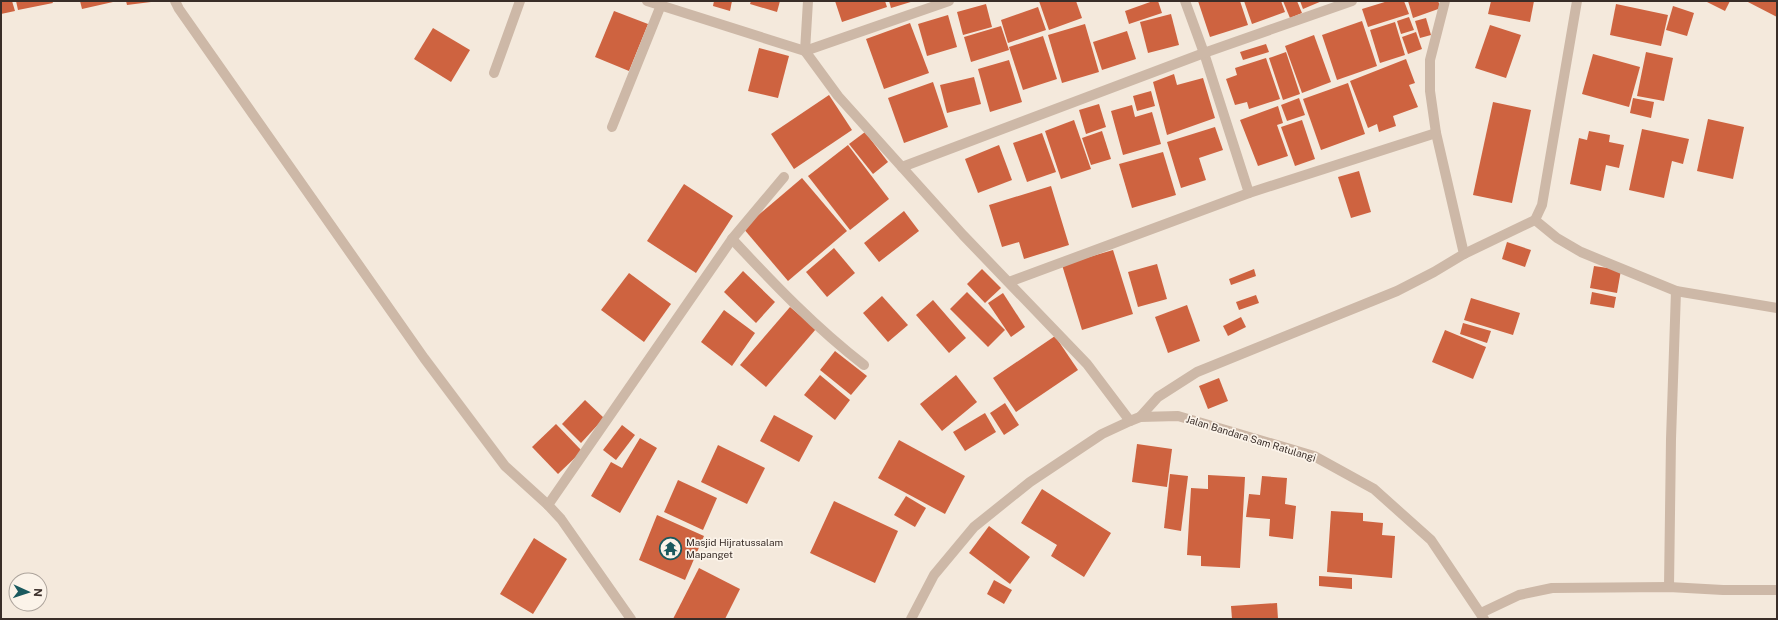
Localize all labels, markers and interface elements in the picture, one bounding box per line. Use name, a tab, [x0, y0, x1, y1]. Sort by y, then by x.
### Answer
street label: Jalan Bandara Sam Ratulangi	[1185, 412, 1317, 464]
temple icon: Masjid Hijratussalam Mapanget	[658, 535, 684, 561]
place label: Masjid Hijratussalam Mapanget	[686, 536, 783, 560]
north arrow	[8, 572, 48, 612]
text: N	[32, 588, 44, 597]

